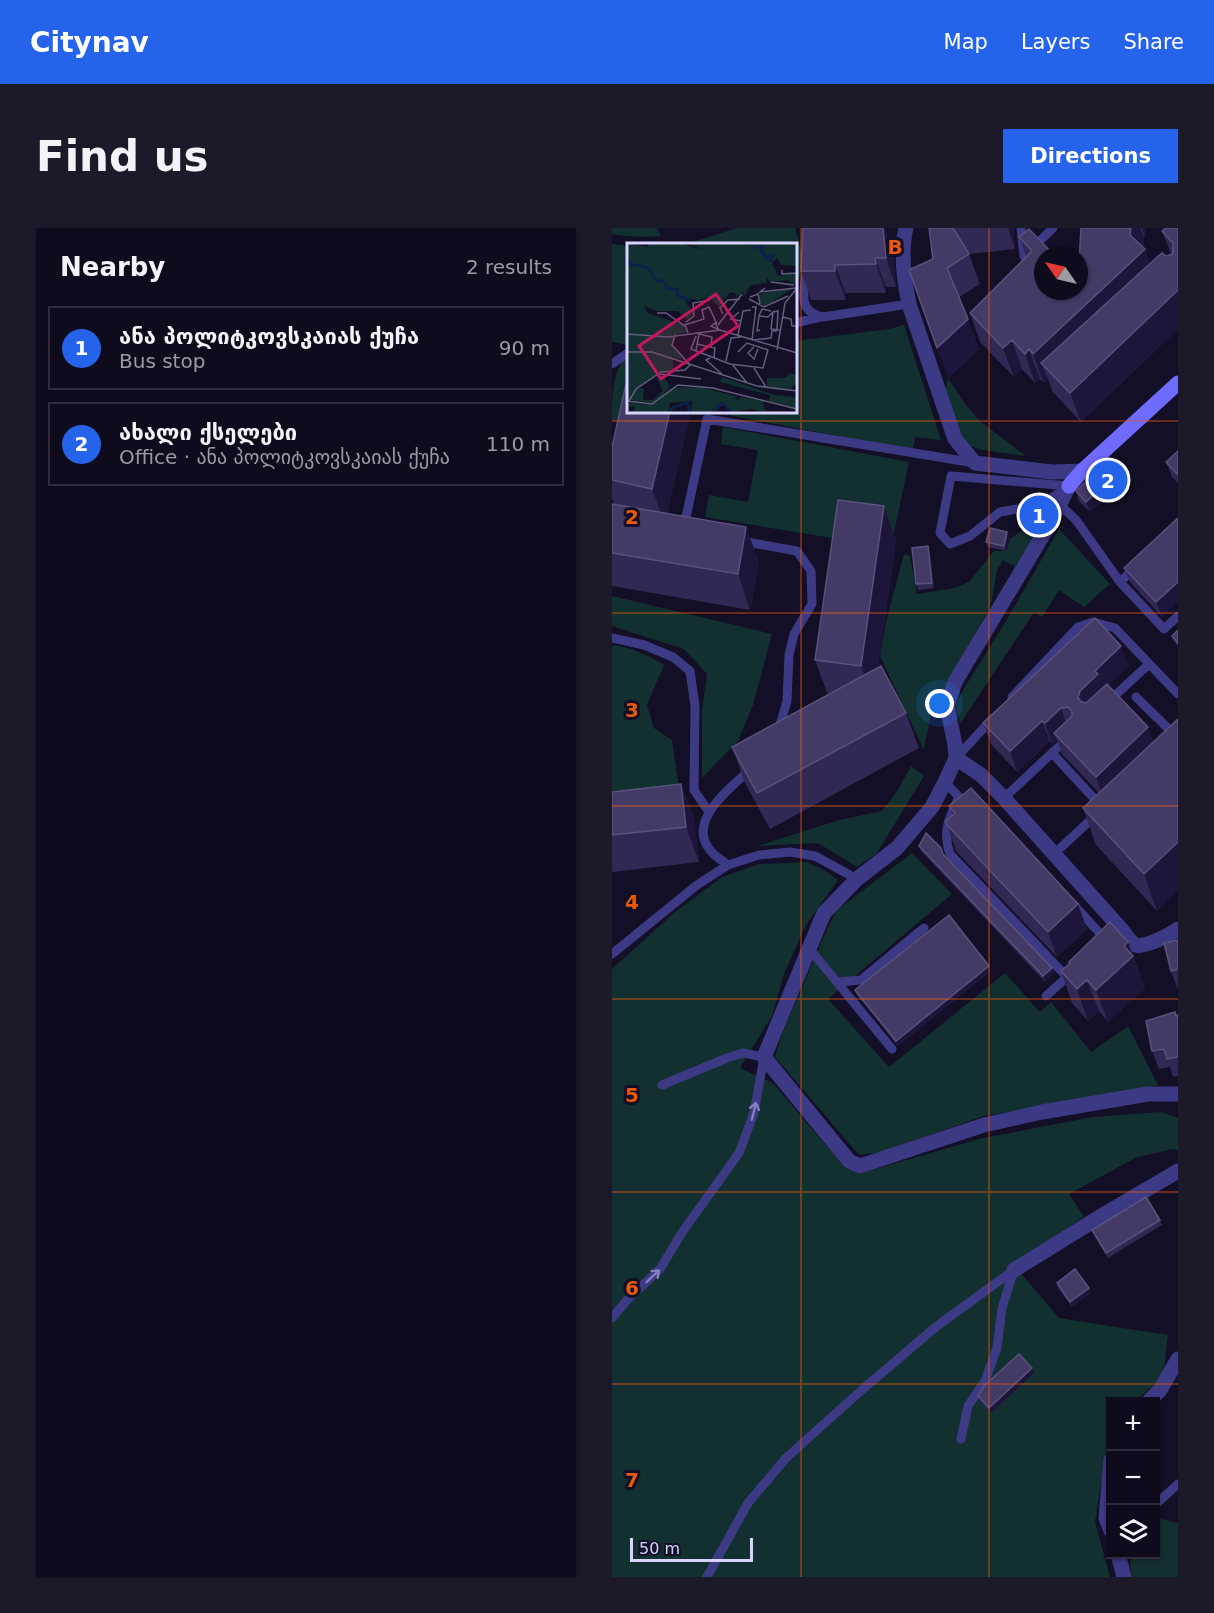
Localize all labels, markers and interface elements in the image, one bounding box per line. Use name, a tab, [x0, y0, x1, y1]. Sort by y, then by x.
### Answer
text: Citynav	[30, 26, 149, 59]
text: Map	[944, 30, 988, 54]
text: Layers	[1021, 30, 1090, 54]
text: Share	[1123, 30, 1184, 54]
button: Directions	[1003, 129, 1178, 183]
text: Find us	[36, 132, 209, 181]
text: B	[887, 235, 903, 259]
inset map	[627, 243, 796, 412]
north arrow	[1034, 246, 1088, 300]
text: Nearby	[60, 252, 165, 282]
text: 2 results	[466, 255, 552, 279]
text: ანა პოლიტკოვსკაიას ქუჩა	[119, 324, 419, 349]
text: 1	[75, 336, 88, 360]
text: 90 m	[499, 336, 550, 360]
text: Bus stop	[119, 349, 205, 373]
text: ახალი ქსელები	[119, 420, 297, 445]
text: 2	[75, 432, 88, 456]
text: 110 m	[486, 432, 550, 456]
text: Office · ანა პოლიტკოვსკაიას ქუჩა	[119, 445, 450, 469]
pin: 2	[1088, 458, 1128, 502]
pin: 1	[1020, 492, 1058, 538]
text: 2	[625, 505, 639, 529]
your location	[925, 689, 954, 718]
text: 3	[625, 698, 639, 722]
text: 4	[625, 890, 639, 914]
text: 5	[625, 1083, 639, 1107]
one-way arrow	[748, 1102, 760, 1121]
one-way arrow	[645, 1269, 660, 1283]
text: 6	[625, 1276, 639, 1300]
map controls	[1106, 1397, 1160, 1559]
button: +	[1106, 1397, 1160, 1451]
button: −	[1106, 1451, 1160, 1505]
text: 7	[625, 1468, 639, 1492]
button: layers	[1106, 1505, 1160, 1559]
scale bar	[630, 1535, 753, 1562]
text: 50 m	[639, 1539, 680, 1558]

